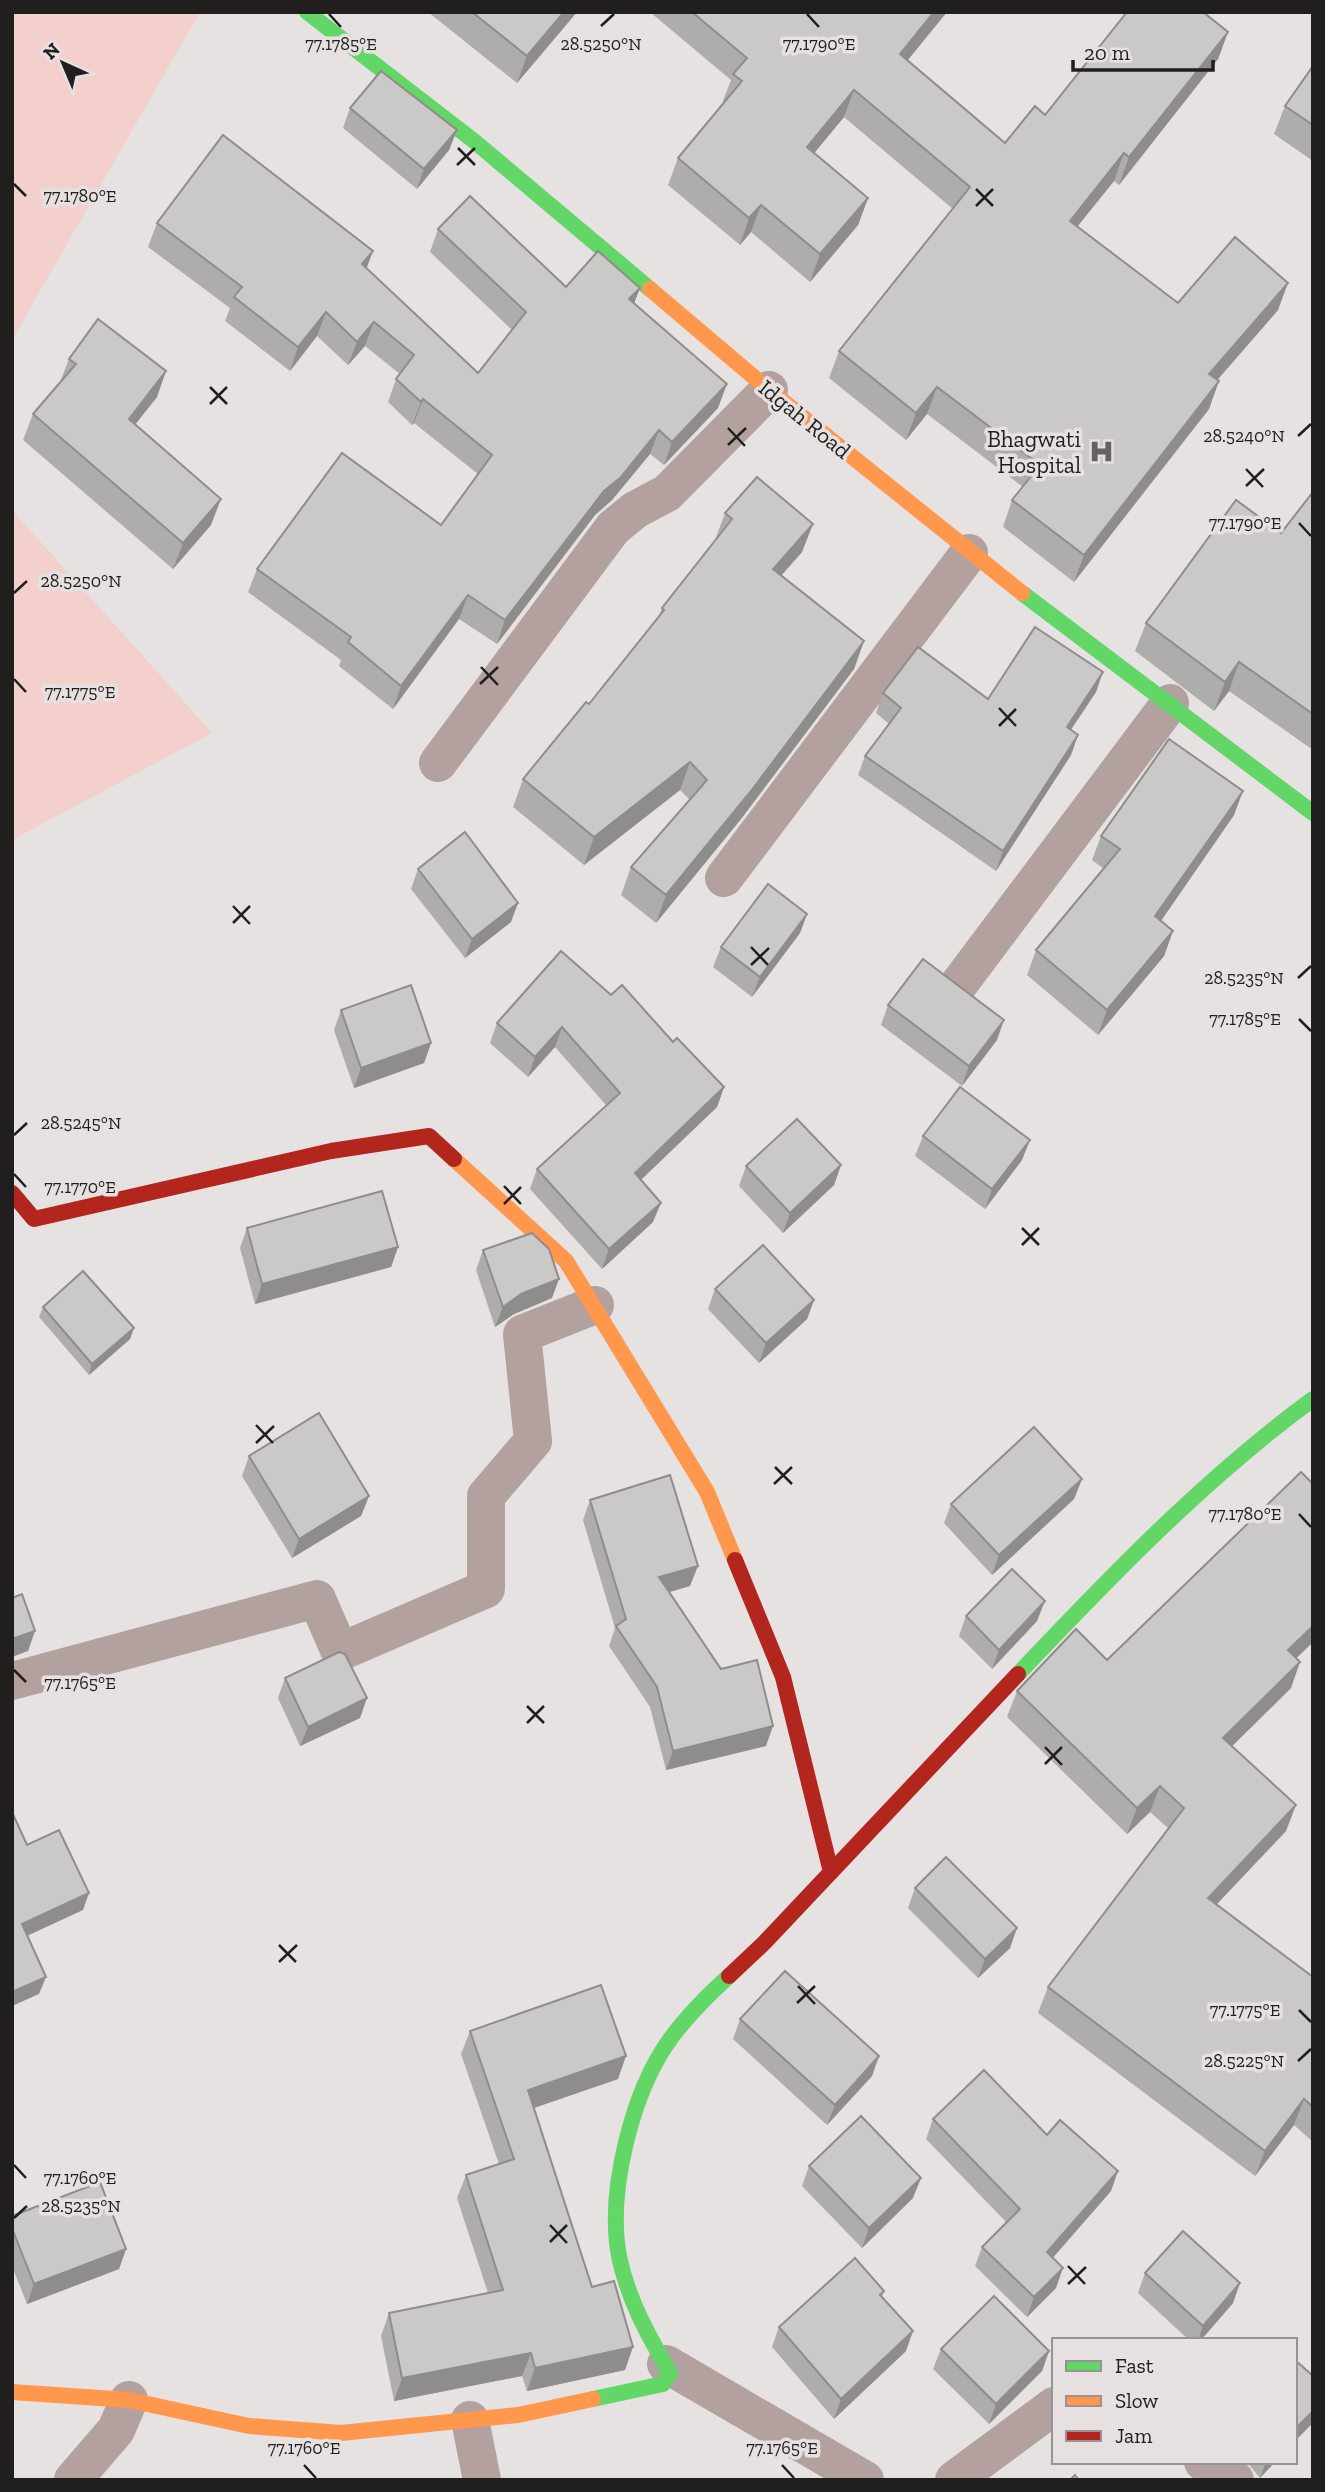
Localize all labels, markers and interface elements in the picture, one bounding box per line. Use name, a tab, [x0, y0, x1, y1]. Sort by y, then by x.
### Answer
north arrow	[28, 28, 98, 98]
scale bar	[1073, 28, 1213, 72]
text: 77.1785°E	[305, 33, 377, 55]
text: 28.5250°N	[560, 33, 642, 55]
text: 77.1790°E	[783, 33, 855, 55]
text: N	[38, 38, 65, 64]
text: 20 m	[1084, 40, 1130, 65]
text: 77.1780°E	[44, 185, 116, 207]
street label: Idgah Road	[753, 373, 857, 465]
place label: Bhagwati Hospital	[987, 425, 1081, 479]
text: 28.5240°N	[1203, 425, 1285, 447]
hospital icon: Bhagwati Hospital	[1087, 438, 1115, 466]
text: 77.1790°E	[1209, 512, 1281, 534]
text: 28.5250°N	[40, 570, 122, 592]
text: 77.1775°E	[45, 681, 115, 703]
text: 28.5235°N	[1204, 967, 1284, 989]
text: 77.1785°E	[1209, 1008, 1281, 1030]
text: 28.5245°N	[41, 1112, 121, 1134]
text: 77.1770°E	[44, 1176, 116, 1198]
text: 77.1780°E	[1209, 1503, 1281, 1525]
text: 77.1765°E	[44, 1672, 116, 1694]
text: 77.1775°E	[1210, 1999, 1280, 2021]
text: 28.5225°N	[1204, 2050, 1284, 2072]
text: 77.1760°E	[44, 2167, 116, 2189]
text: 28.5235°N	[41, 2195, 121, 2217]
legend	[1052, 2338, 1297, 2464]
text: Fast	[1115, 2353, 1154, 2378]
text: Slow	[1115, 2388, 1158, 2413]
text: Jam	[1115, 2423, 1152, 2448]
text: 77.1760°E	[268, 2437, 340, 2459]
text: 77.1765°E	[746, 2437, 818, 2459]

